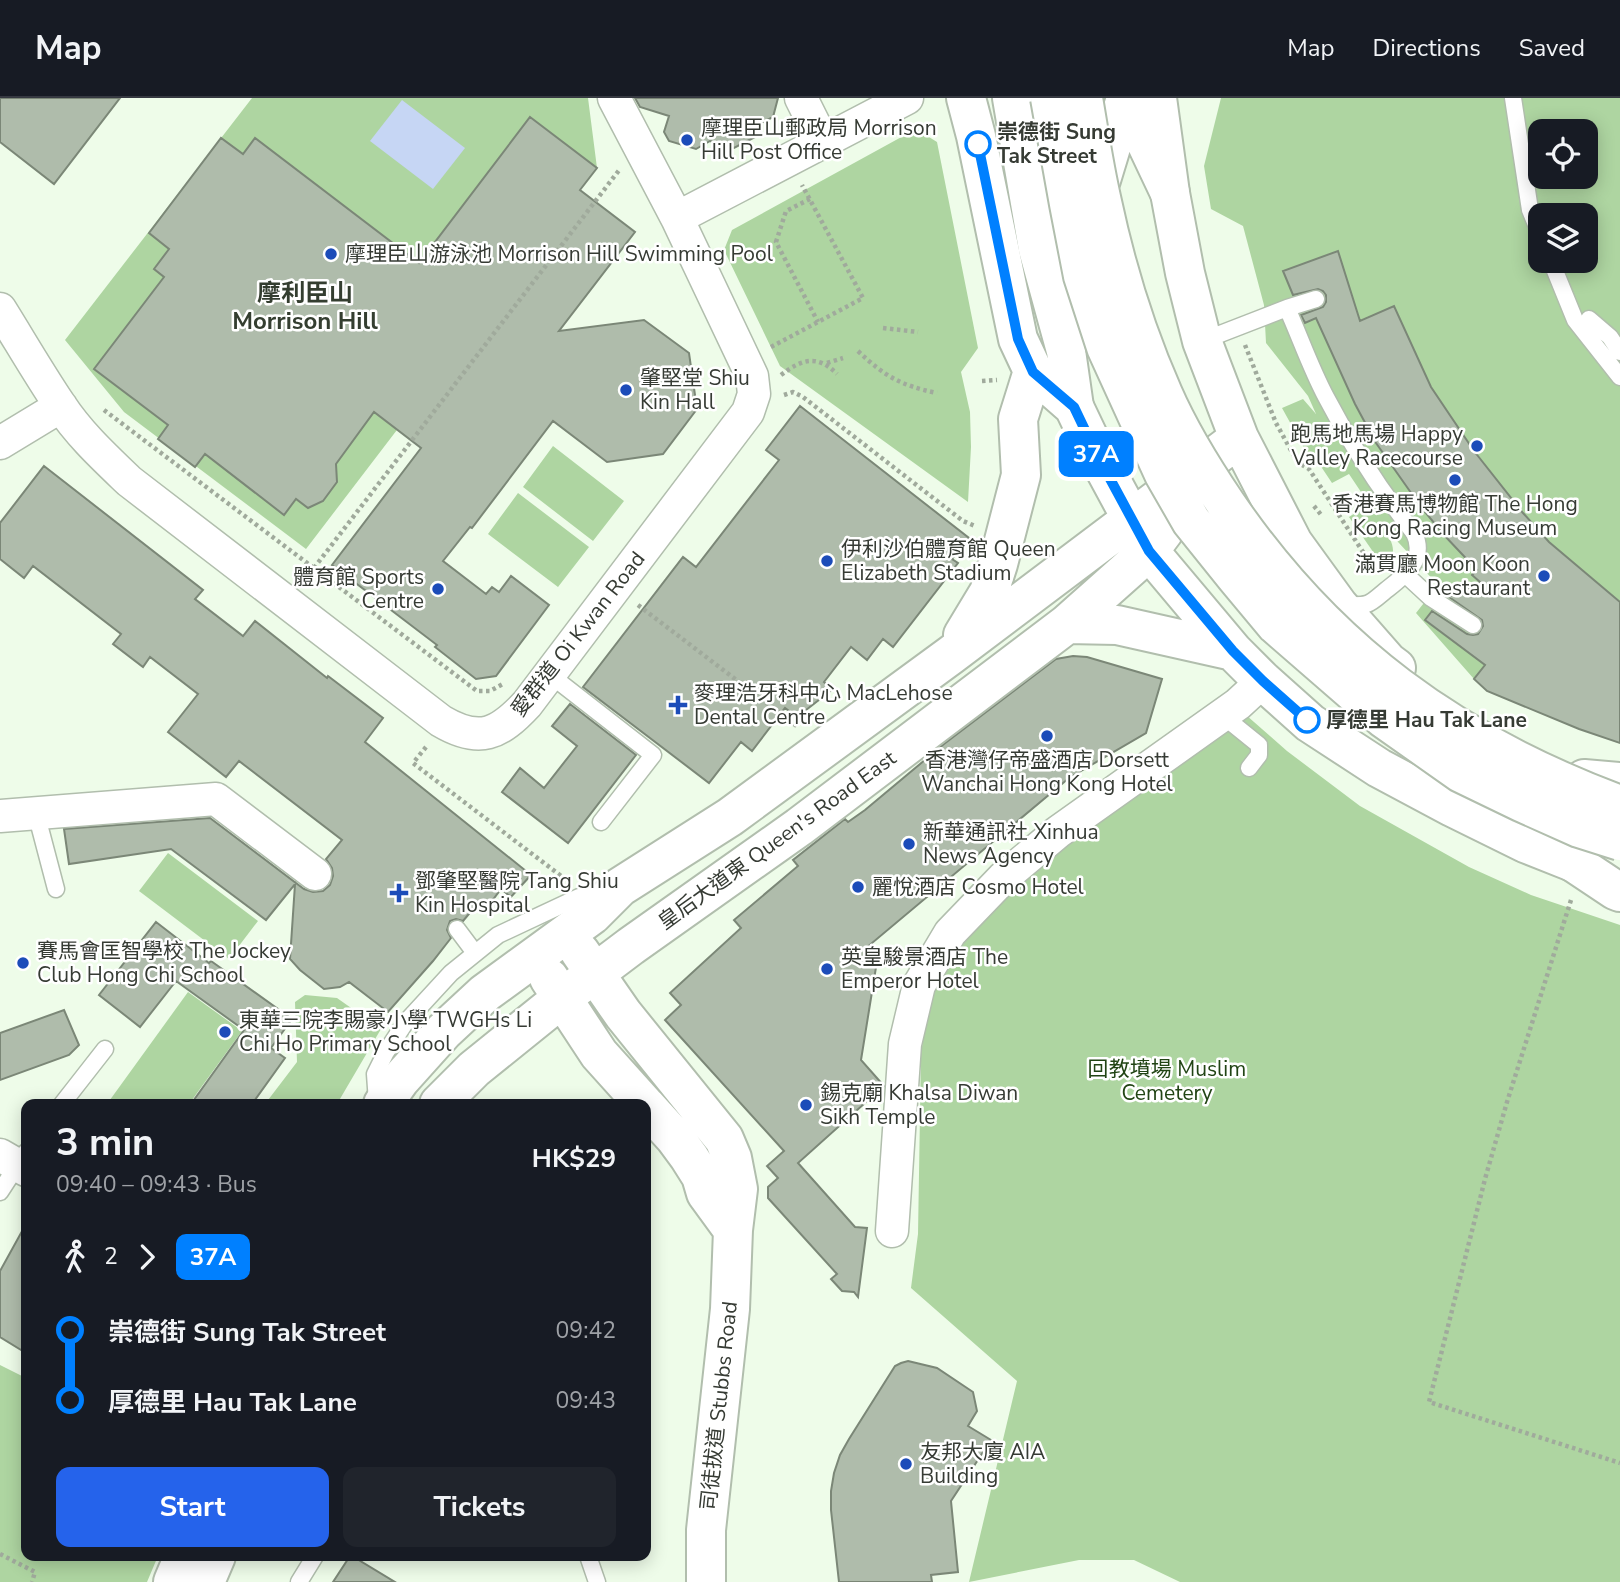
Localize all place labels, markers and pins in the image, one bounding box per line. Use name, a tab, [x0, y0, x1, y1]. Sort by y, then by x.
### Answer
place label: 摩理臣山郵政局 Morrison Hill Post Office	[701, 114, 937, 166]
place label: 崇德街 Sung Tak Street	[997, 118, 1116, 170]
marker: 崇德街 Sung Tak Street	[965, 131, 991, 157]
marker: 摩理臣山郵政局 Morrison Hill Post Office	[679, 132, 695, 148]
place label: 摩理臣山游泳池 Morrison Hill Swimming Pool	[345, 240, 774, 268]
marker: 摩理臣山游泳池 Morrison Hill Swimming Pool	[323, 246, 339, 262]
place label: 肇堅堂 Shiu Kin Hall	[640, 364, 750, 416]
marker: 肇堅堂 Shiu Kin Hall	[618, 382, 634, 398]
place label: 跑馬地馬場 Happy Valley Racecourse	[1290, 420, 1463, 472]
marker: 跑馬地馬場 Happy Valley Racecourse	[1469, 438, 1485, 454]
marker: 香港賽馬博物館 The Hong Kong Racing Museum	[1447, 472, 1463, 488]
place label: 香港賽馬博物館 The Hong Kong Racing Museum	[1332, 490, 1578, 542]
place label: 伊利沙伯體育館 Queen Elizabeth Stadium	[841, 535, 1056, 587]
place label: 滿貫廳 Moon Koon Restaurant	[1355, 550, 1531, 602]
marker: 伊利沙伯體育館 Queen Elizabeth Stadium	[819, 553, 835, 569]
place label: 體育館 Sports Centre	[293, 563, 424, 615]
marker: 滿貫廳 Moon Koon Restaurant	[1536, 568, 1552, 584]
marker: 體育館 Sports Centre	[430, 581, 446, 597]
place label: 麥理浩牙科中心 MacLehose Dental Centre	[694, 679, 953, 731]
marker: 麥理浩牙科中心 MacLehose Dental Centre	[668, 695, 688, 715]
place label: 厚德里 Hau Tak Lane	[1326, 706, 1527, 734]
marker: 厚德里 Hau Tak Lane	[1294, 707, 1320, 733]
marker: 香港灣仔帝盛酒店 Dorsett Wanchai Hong Kong Hotel	[1039, 728, 1055, 744]
place label: 香港灣仔帝盛酒店 Dorsett Wanchai Hong Kong Hotel	[921, 746, 1174, 798]
place label: 新華通訊社 Xinhua News Agency	[923, 818, 1099, 870]
marker: 新華通訊社 Xinhua News Agency	[901, 836, 917, 852]
place label: 鄧肇堅醫院 Tang Shiu Kin Hospital	[415, 867, 619, 919]
place label: 麗悅酒店 Cosmo Hotel	[872, 873, 1085, 901]
marker: 麗悅酒店 Cosmo Hotel	[850, 879, 866, 895]
marker: 鄧肇堅醫院 Tang Shiu Kin Hospital	[389, 883, 409, 903]
place label: 賽馬會匡智學校 The Jockey Club Hong Chi School	[37, 937, 291, 989]
place label: 英皇駿景酒店 The Emperor Hotel	[841, 943, 1008, 995]
marker: 賽馬會匡智學校 The Jockey Club Hong Chi School	[15, 955, 31, 971]
marker: 英皇駿景酒店 The Emperor Hotel	[819, 961, 835, 977]
place label: 東華三院李賜豪小學 TWGHs Li Chi Ho Primary School	[239, 1006, 532, 1058]
marker: 東華三院李賜豪小學 TWGHs Li Chi Ho Primary School	[217, 1024, 233, 1040]
place label: 錫克廟 Khalsa Diwan Sikh Temple	[820, 1079, 1018, 1131]
marker: 錫克廟 Khalsa Diwan Sikh Temple	[798, 1097, 814, 1113]
place label: 友邦大廈 AIA Building	[920, 1438, 1045, 1490]
marker: 友邦大廈 AIA Building	[898, 1456, 914, 1472]

